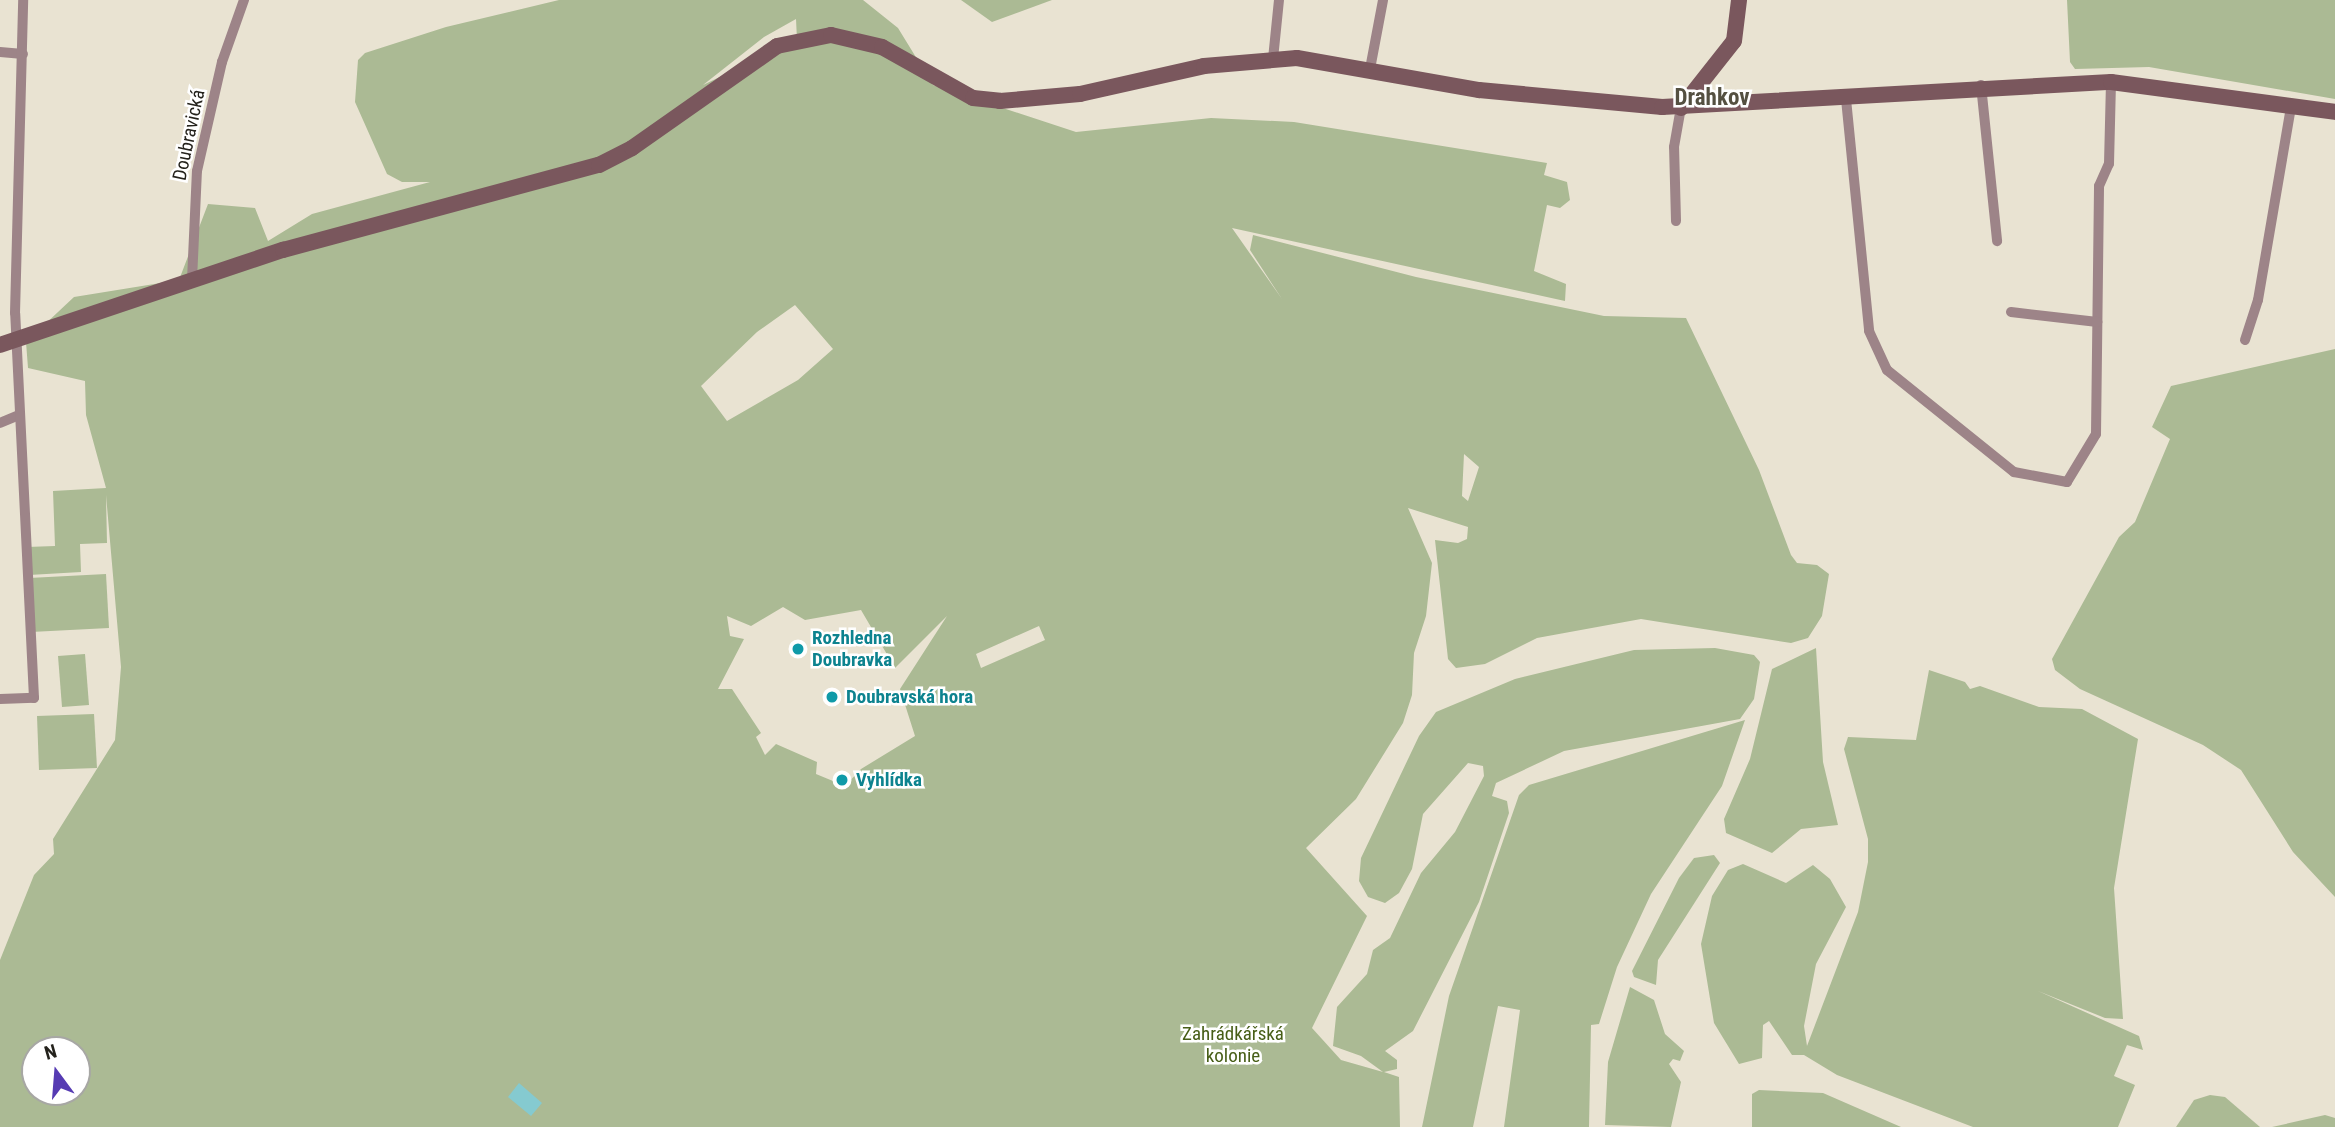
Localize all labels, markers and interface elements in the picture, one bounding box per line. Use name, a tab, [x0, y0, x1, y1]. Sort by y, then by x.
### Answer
district label: Drahkov	[1674, 84, 1750, 112]
street label: Doubravická	[168, 88, 210, 182]
place label: Rozhledna Doubravka	[812, 627, 892, 671]
marker: Rozhledna Doubravka	[790, 641, 806, 657]
place label: Doubravská hora	[846, 686, 973, 708]
marker: Doubravská hora	[824, 689, 840, 705]
place label: Vyhlídka	[856, 769, 922, 791]
marker: Vyhlídka	[834, 772, 850, 788]
park label: Zahrádkářská kolonie	[1182, 1023, 1284, 1067]
north arrow	[21, 1036, 91, 1106]
text: N	[42, 1040, 59, 1065]

